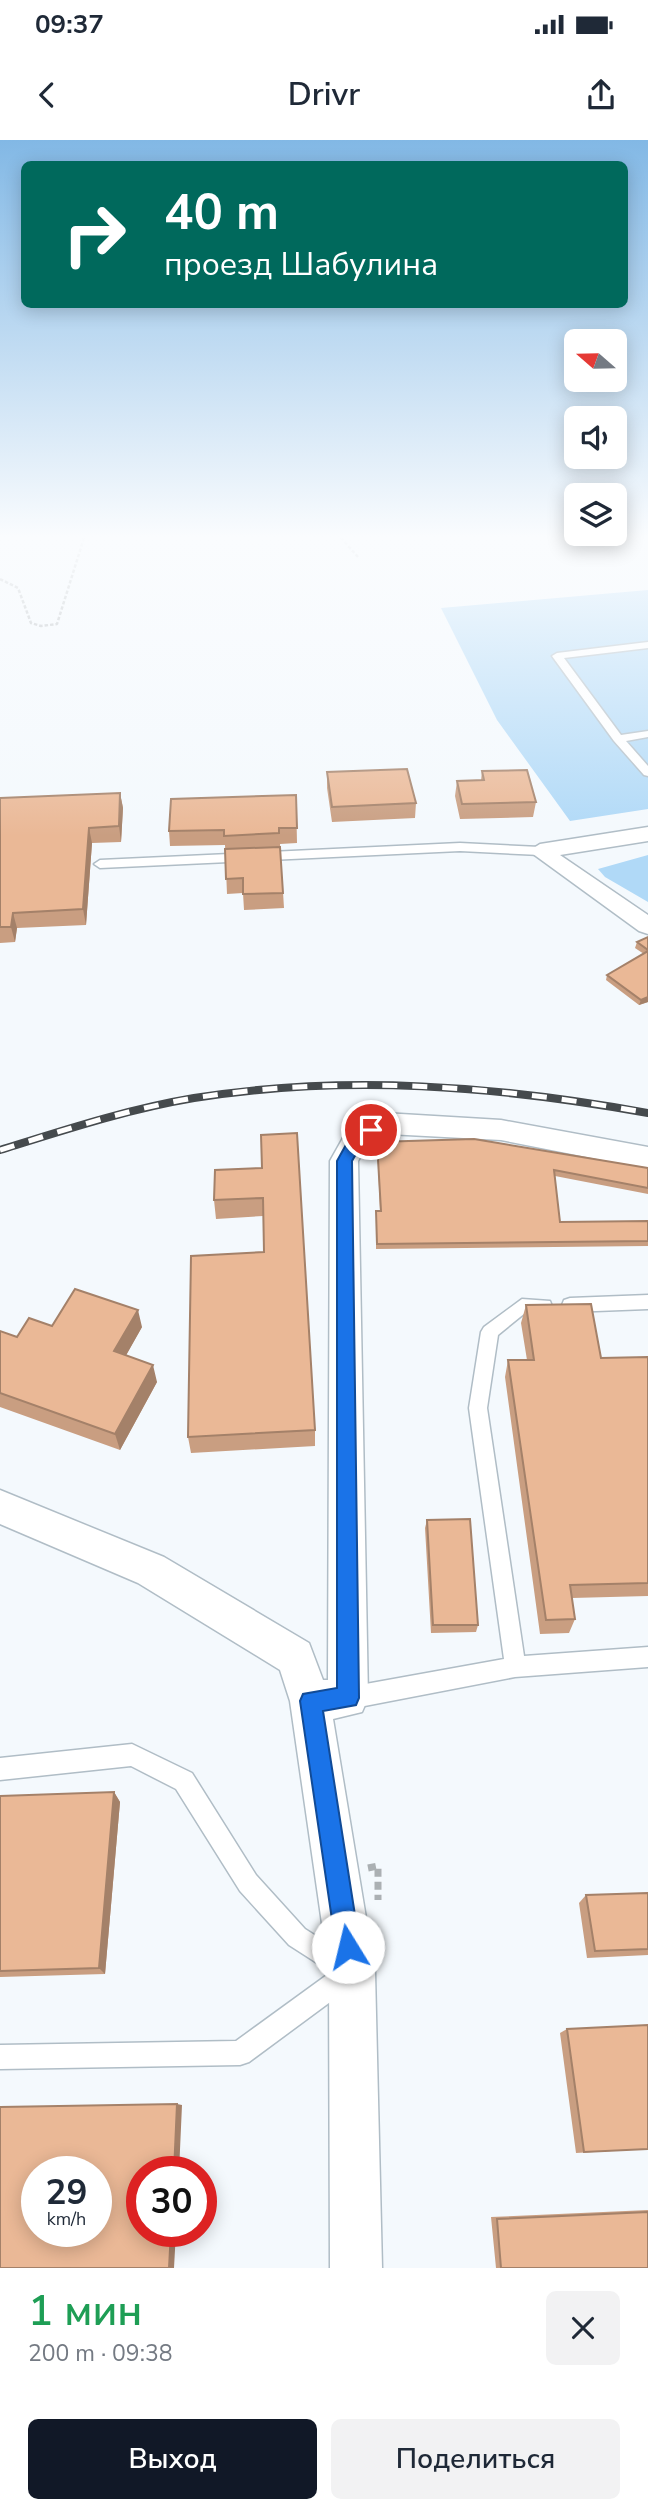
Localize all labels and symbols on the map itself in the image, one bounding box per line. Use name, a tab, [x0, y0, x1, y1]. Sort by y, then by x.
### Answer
north arrow	[564, 329, 626, 392]
pin	[341, 1100, 401, 1160]
position arrow	[311, 1910, 385, 1984]
speed limit sign: 30	[126, 2156, 217, 2247]

